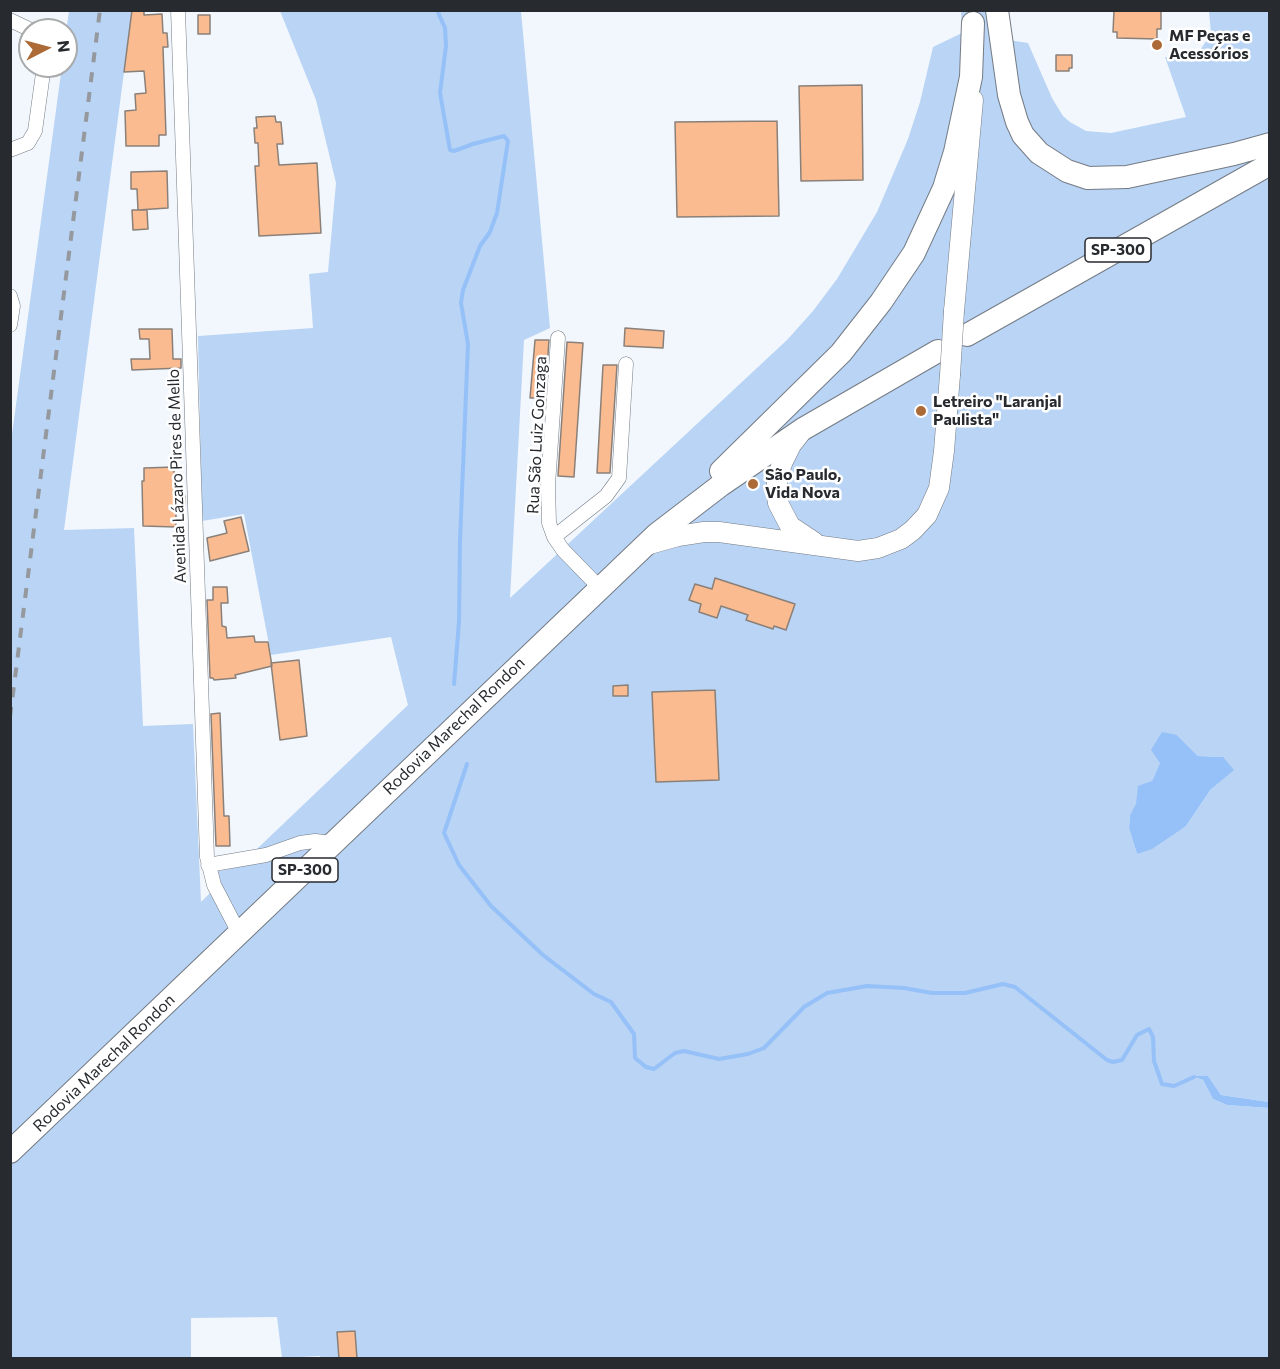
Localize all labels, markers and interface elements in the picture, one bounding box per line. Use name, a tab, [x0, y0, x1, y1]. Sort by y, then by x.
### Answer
north arrow	[18, 18, 78, 78]
place label: MF Peças e Acessórios	[1169, 26, 1250, 64]
marker: MF Peças e Acessórios	[1150, 38, 1164, 52]
text: N	[54, 39, 74, 53]
road number: SP-300	[1085, 238, 1151, 262]
street label: Rua São Luiz Gonzaga	[523, 355, 551, 515]
street label: Avenida Lázaro Pires de Mello	[164, 369, 190, 583]
place label: Letreiro "Laranjal Paulista"	[933, 392, 1062, 430]
marker: Letreiro "Laranjal Paulista"	[914, 404, 928, 418]
place label: São Paulo, Vida Nova	[765, 465, 841, 503]
marker: São Paulo, Vida Nova	[746, 477, 760, 491]
street label: Rodovia Marechal Rondon	[379, 653, 529, 799]
road number: SP-300	[272, 858, 338, 882]
street label: Rodovia Marechal Rondon	[29, 990, 179, 1136]

